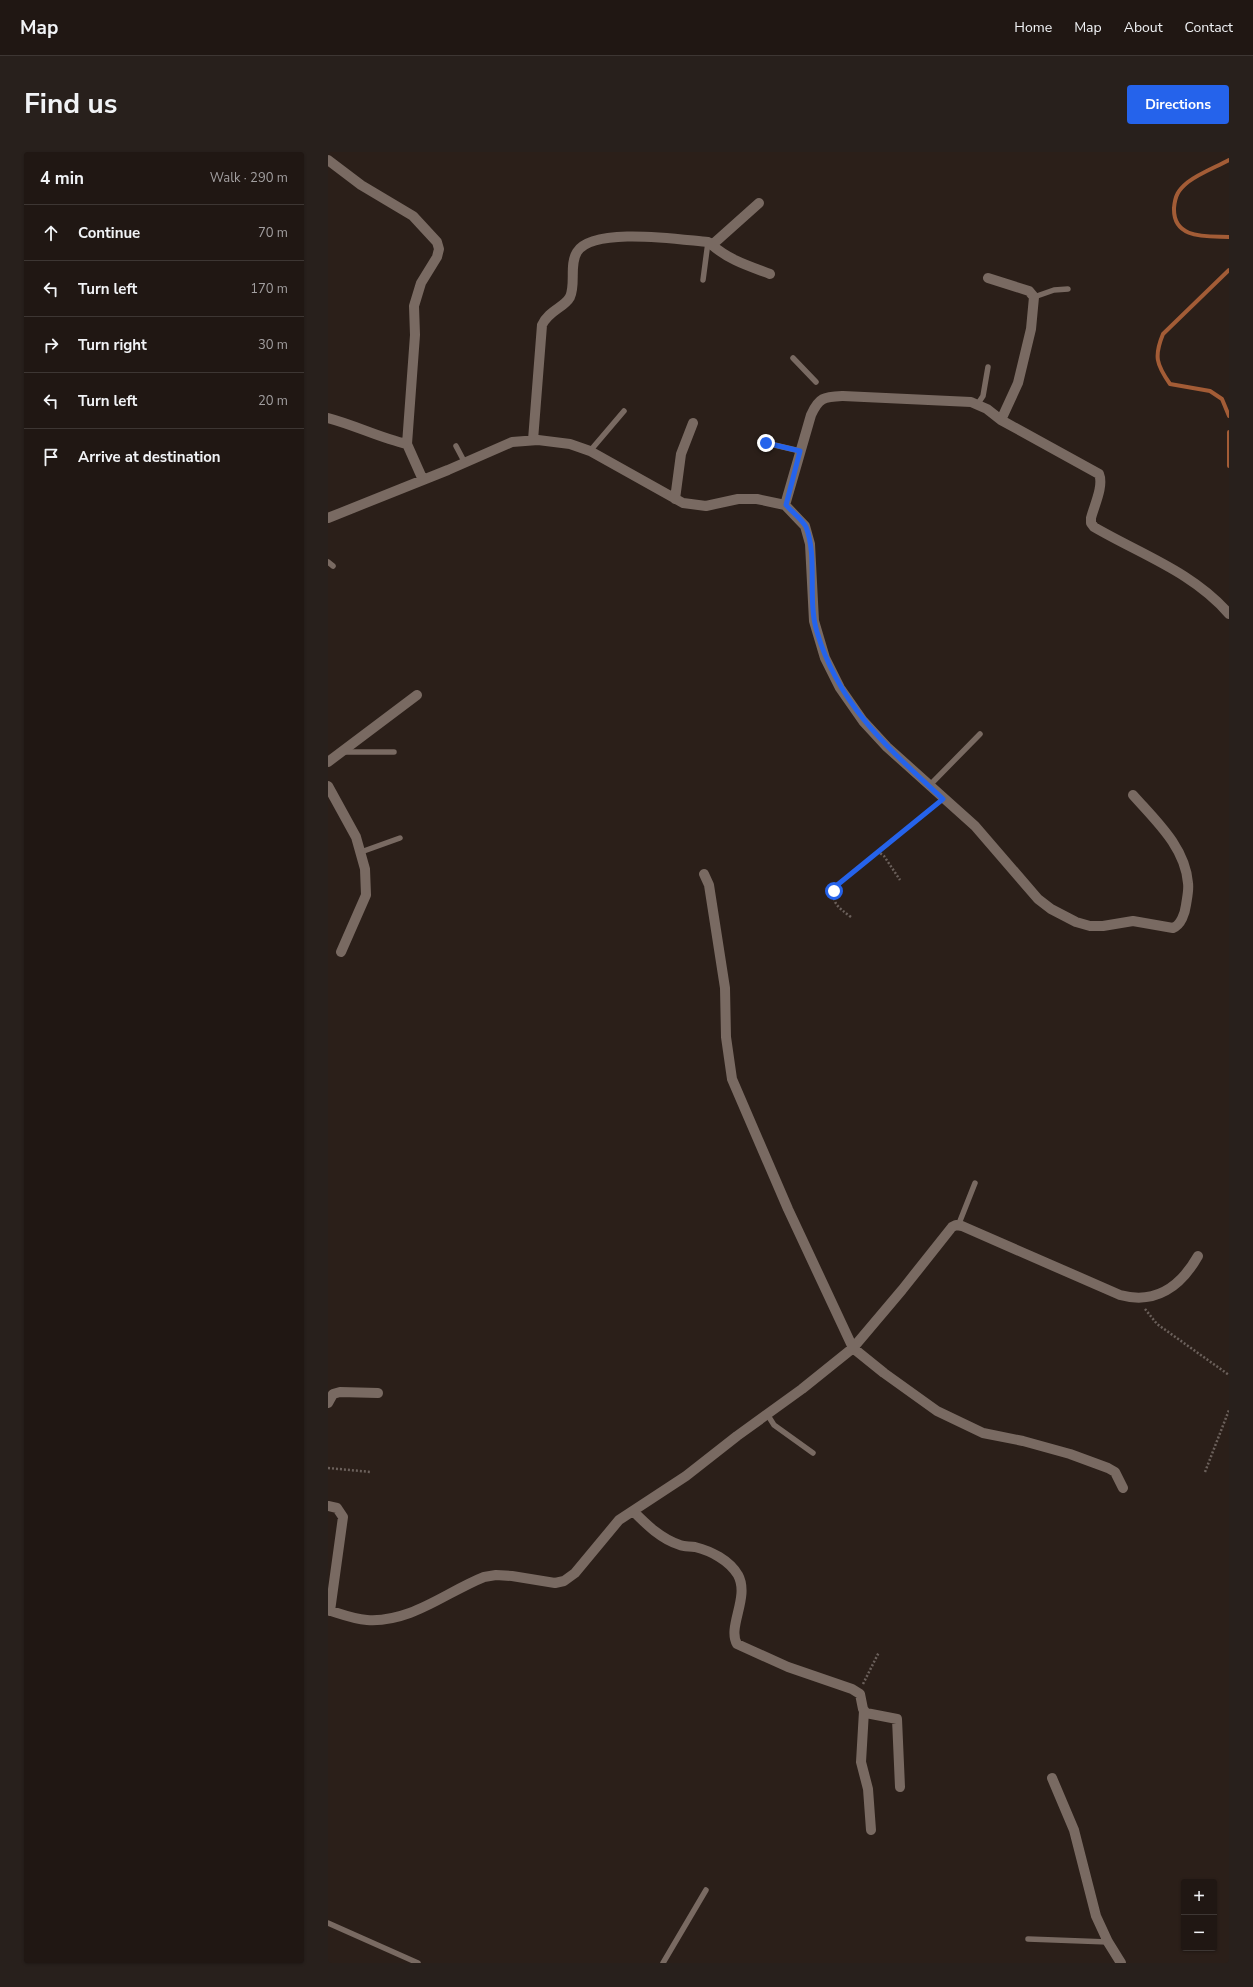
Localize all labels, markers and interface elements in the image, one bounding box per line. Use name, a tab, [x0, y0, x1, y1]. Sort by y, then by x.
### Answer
text: Map	[20, 15, 58, 41]
text: Home	[1014, 18, 1052, 37]
text: Map	[1074, 18, 1102, 37]
text: About	[1124, 18, 1163, 37]
text: Contact	[1185, 18, 1233, 37]
text: Find us	[24, 85, 118, 123]
button: Directions	[1127, 85, 1229, 124]
text: 4 min	[40, 167, 84, 190]
text: Walk · 290 m	[210, 169, 288, 187]
icon: ahead	[40, 222, 62, 244]
text: Continue	[78, 223, 140, 243]
text: 70 m	[258, 224, 288, 242]
icon: left	[40, 278, 62, 300]
text: Turn left	[78, 279, 137, 299]
text: 170 m	[250, 280, 288, 298]
icon: right	[40, 334, 62, 356]
text: Turn right	[78, 335, 147, 355]
text: 30 m	[258, 336, 288, 354]
icon: left	[40, 390, 62, 412]
text: Turn left	[78, 391, 137, 411]
text: 20 m	[258, 392, 288, 410]
route end	[757, 434, 775, 452]
icon: arrive	[40, 446, 62, 468]
text: Arrive at destination	[78, 447, 221, 467]
route start	[825, 882, 843, 900]
map controls	[1181, 1879, 1217, 1951]
button: +	[1181, 1879, 1217, 1915]
button: −	[1181, 1915, 1217, 1951]

